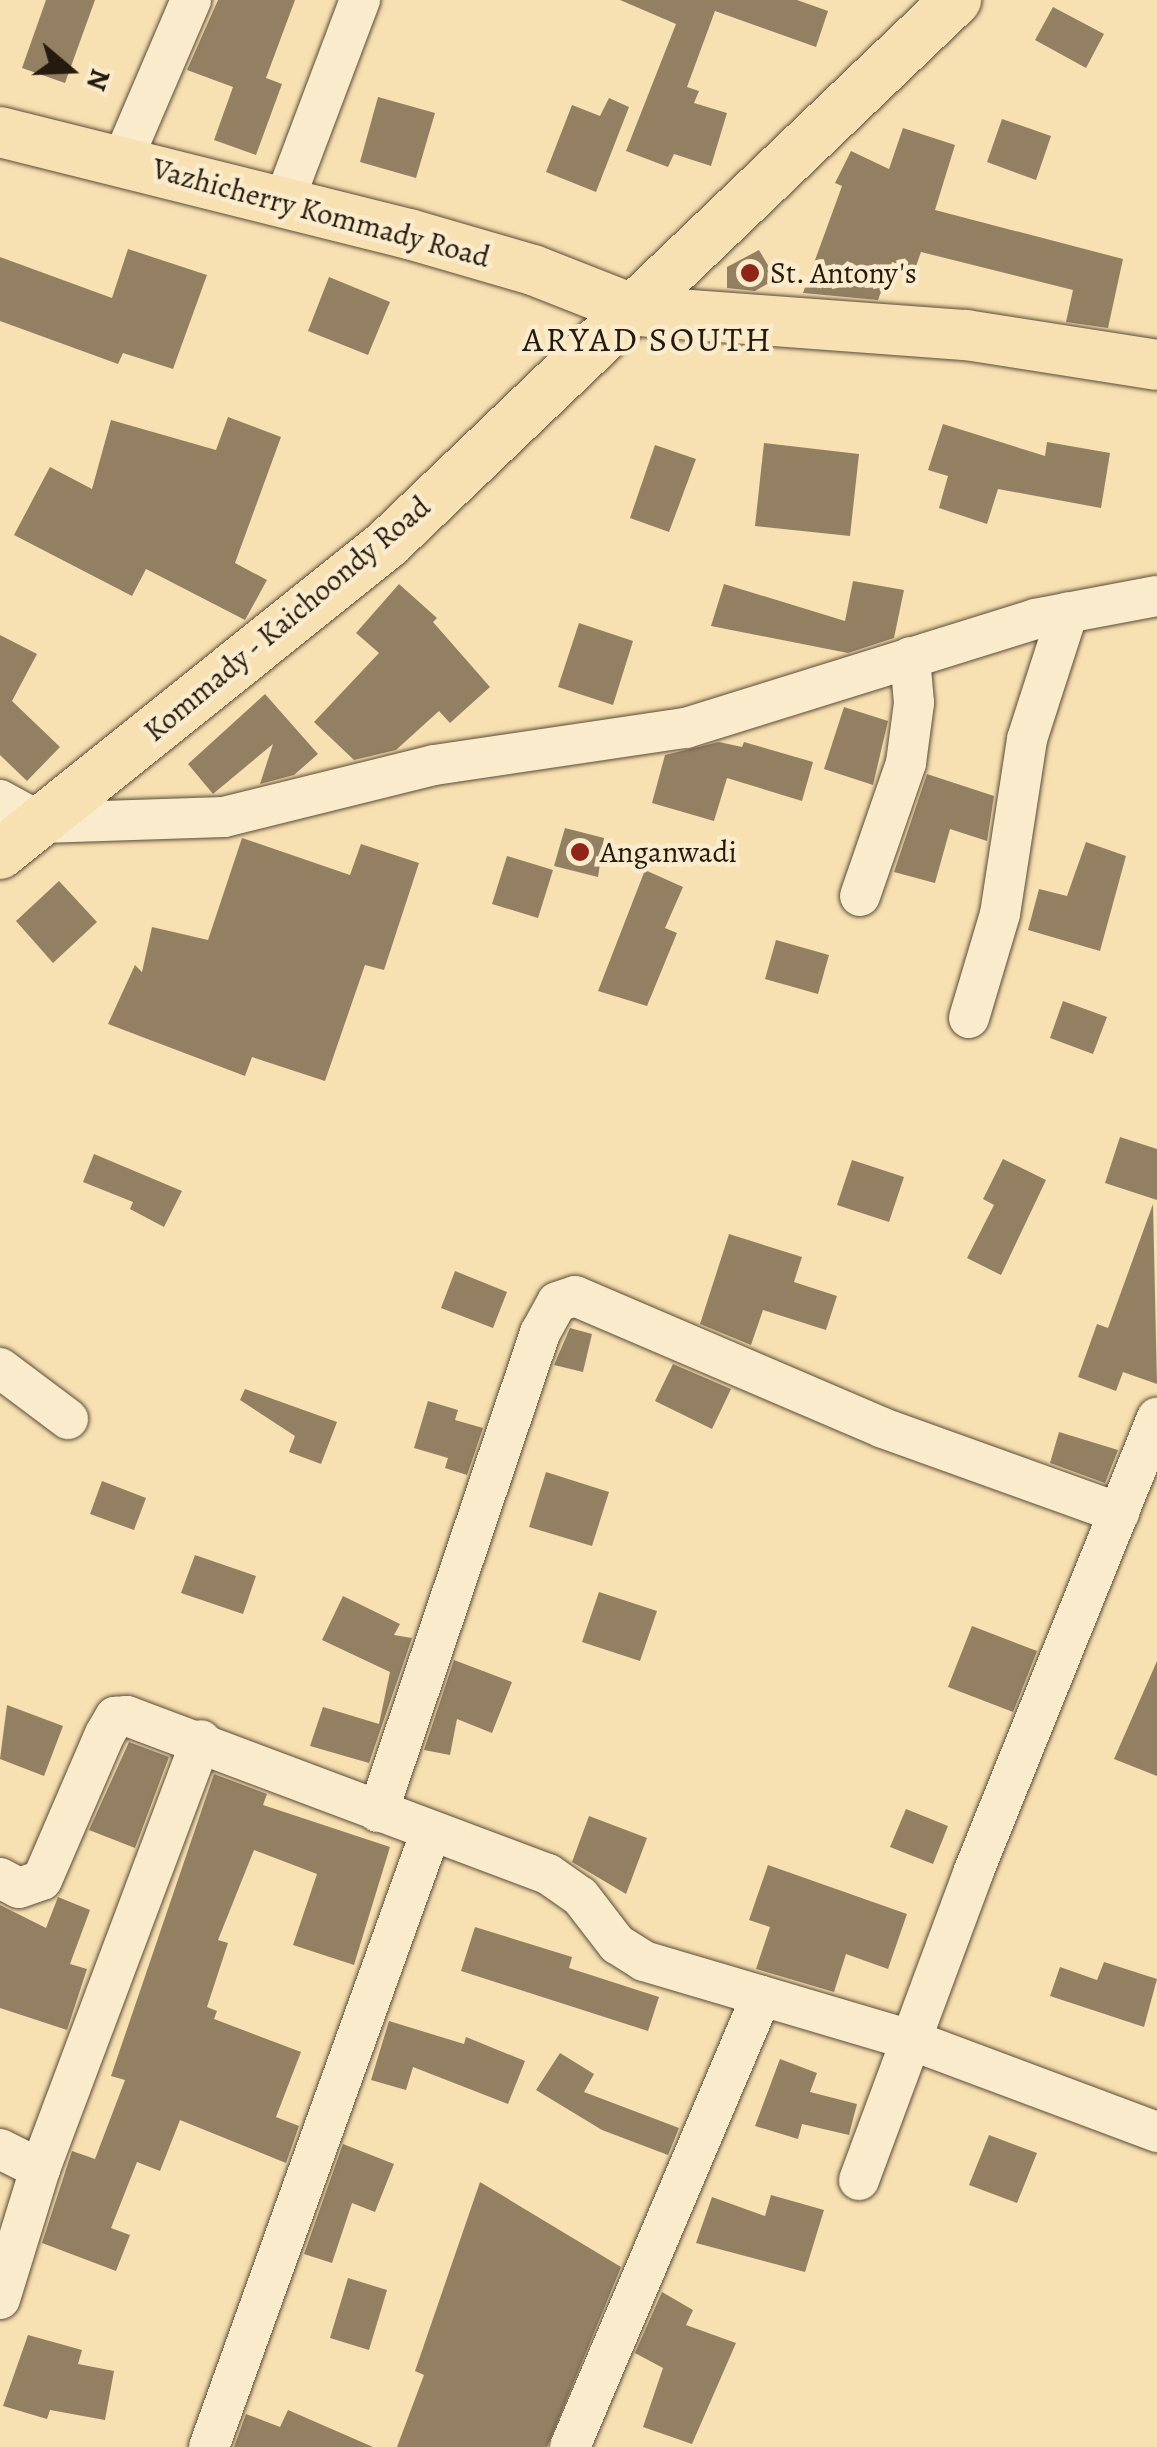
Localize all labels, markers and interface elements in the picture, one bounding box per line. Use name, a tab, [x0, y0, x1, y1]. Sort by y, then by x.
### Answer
north arrow	[20, 20, 120, 120]
text: N	[77, 64, 120, 96]
street label: Vazhicherry Kommady Road	[148, 151, 494, 275]
place label: St. Antony's	[770, 255, 917, 291]
marker: St. Antony's	[739, 262, 761, 284]
district label: ARYAD SOUTH	[523, 318, 773, 360]
street label: Kommady - Kaichoondy Road	[136, 488, 438, 750]
place label: Anganwadi	[600, 834, 737, 870]
marker: Anganwadi	[569, 841, 591, 863]

